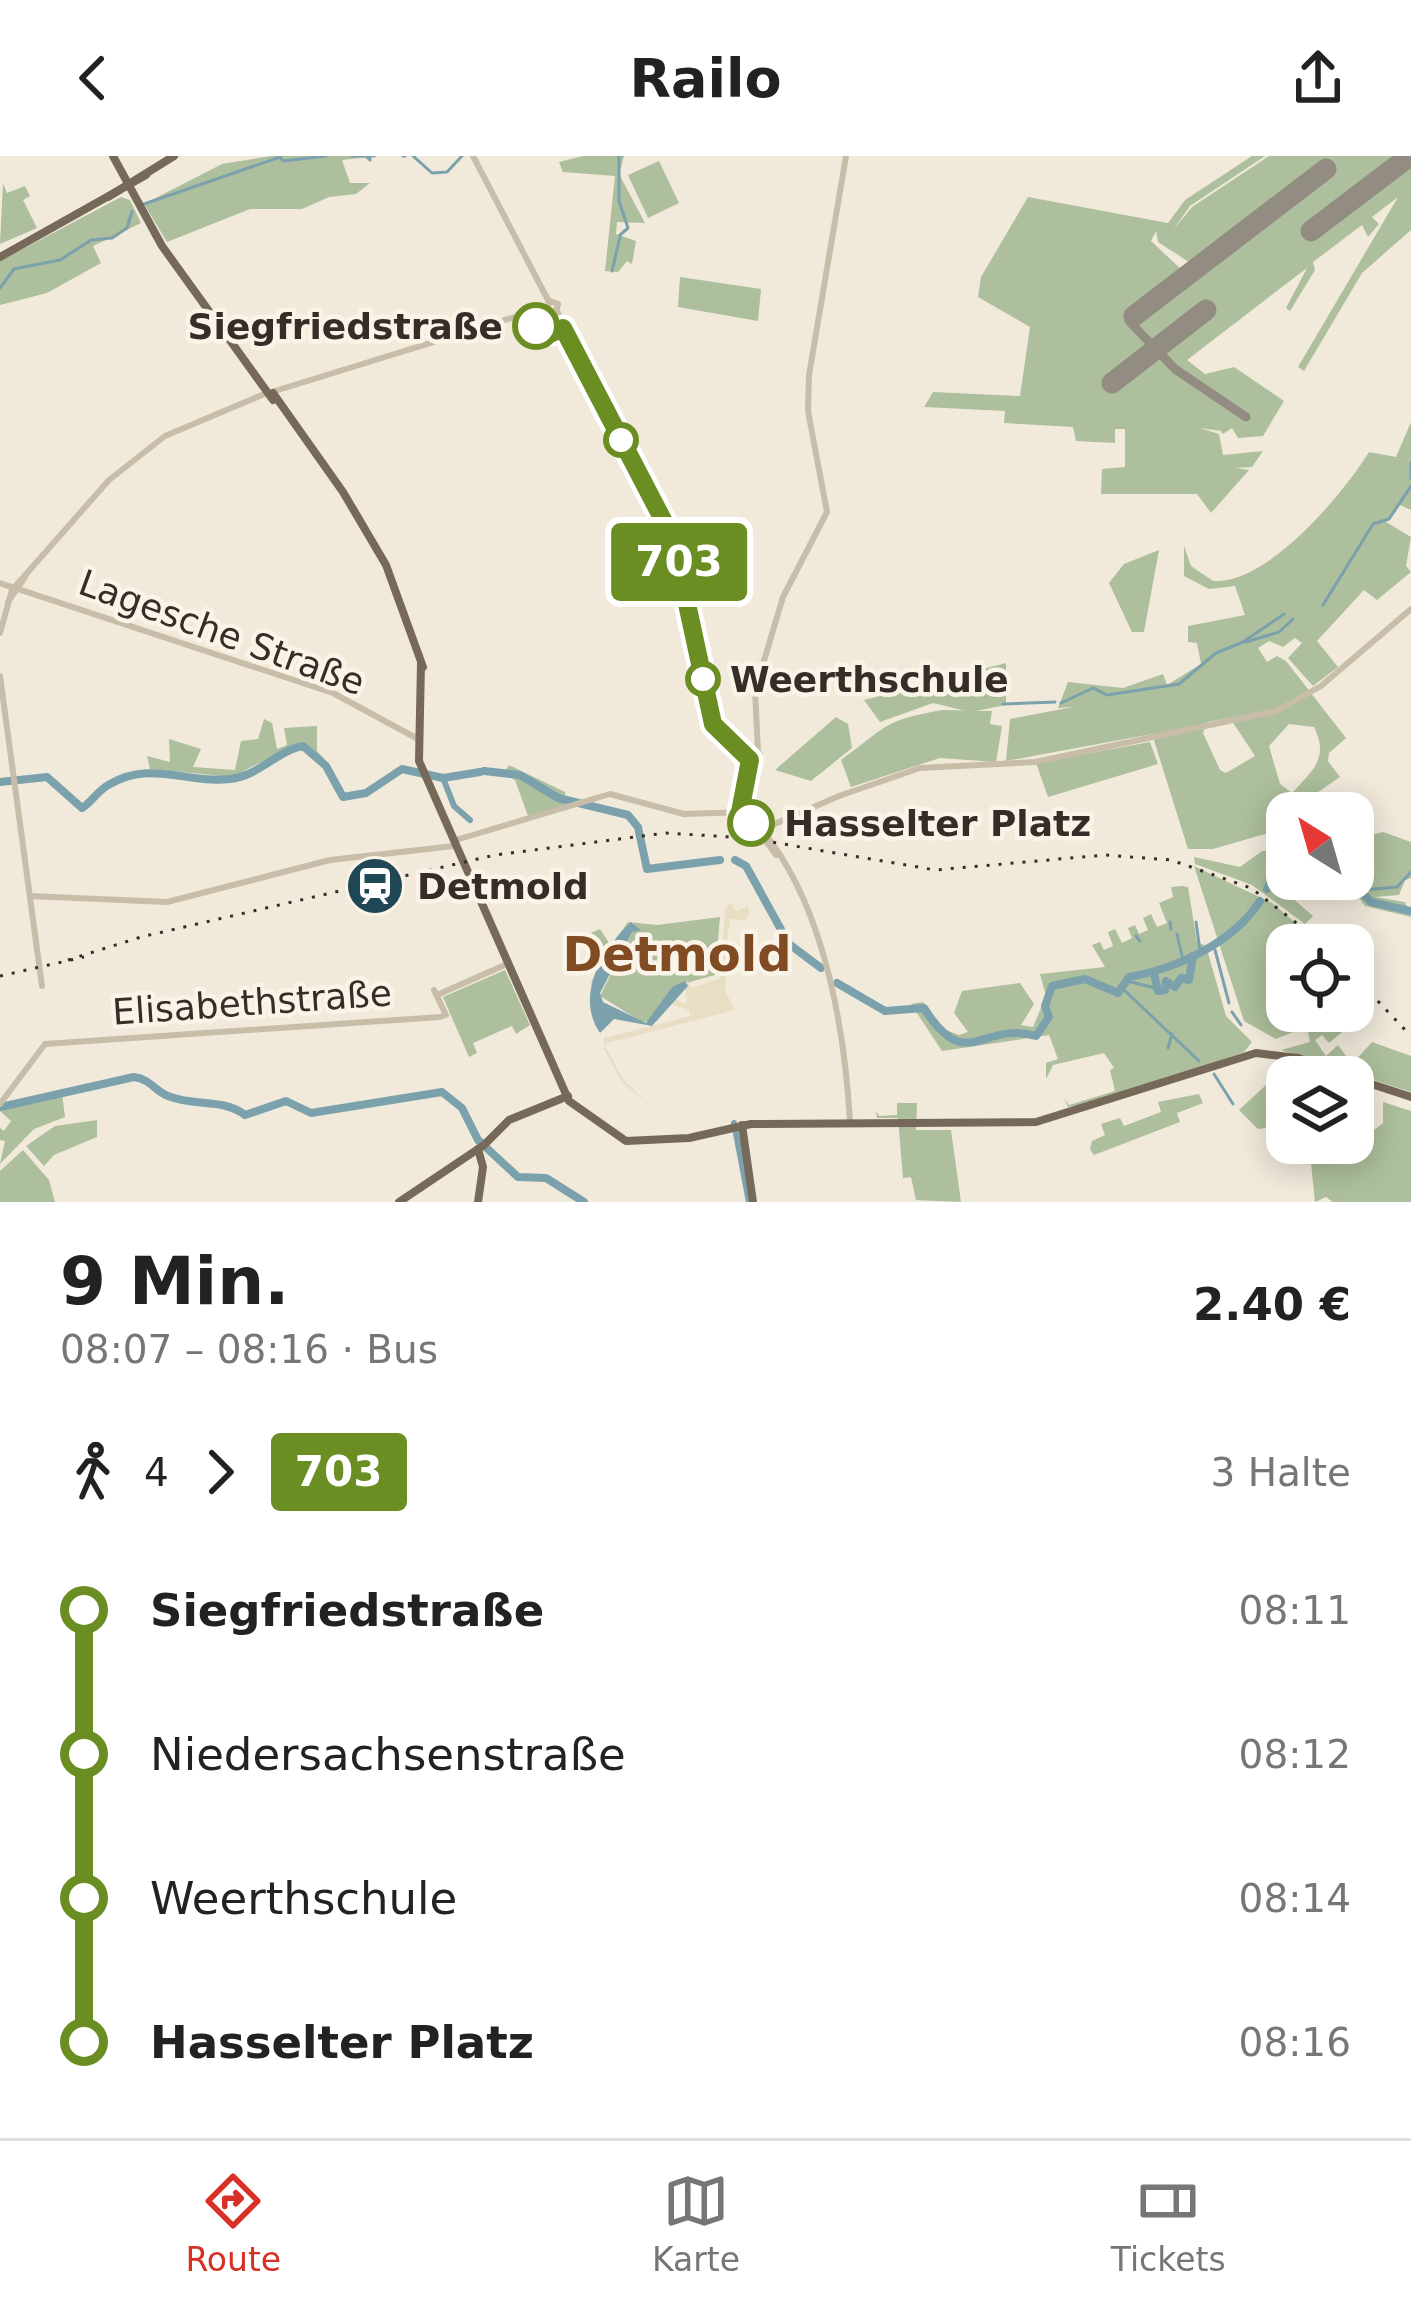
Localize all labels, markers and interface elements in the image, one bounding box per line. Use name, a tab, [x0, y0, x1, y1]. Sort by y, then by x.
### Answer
icon: back	[60, 45, 126, 111]
icon: share	[1285, 45, 1351, 111]
text: Railo	[629, 47, 782, 110]
marker: Siegfriedstraße	[514, 304, 558, 348]
place label: Siegfriedstraße	[188, 306, 503, 347]
unlabelled marker	[605, 424, 637, 456]
line badge: 703	[610, 523, 748, 601]
text: 703	[635, 537, 723, 586]
street label: Lagesche Straße	[74, 562, 370, 703]
place label: Weerthschule	[730, 659, 1009, 700]
marker: Weerthschule	[687, 663, 719, 695]
north arrow	[1266, 792, 1374, 900]
map controls	[1266, 792, 1374, 1164]
marker: Hasselter Platz	[729, 801, 773, 845]
place label: Hasselter Platz	[784, 803, 1091, 844]
station icon: Detmold	[344, 855, 406, 917]
place label: Detmold	[417, 866, 589, 907]
button: locate	[1266, 924, 1374, 1032]
district label: Detmold	[562, 926, 792, 982]
street label: Elisabethstraße	[111, 972, 393, 1033]
button: layers	[1266, 1056, 1374, 1164]
text: 9 Min.	[60, 1243, 289, 1320]
text: 2.40 €	[1193, 1278, 1351, 1331]
text: 08:07 – 08:16 · Bus	[60, 1327, 438, 1372]
icon: walk	[60, 1439, 126, 1505]
icon: forward	[187, 1439, 253, 1505]
text: 703	[295, 1447, 383, 1496]
text: 4	[144, 1450, 169, 1495]
text: 3 Halte	[1210, 1450, 1351, 1495]
text: Siegfriedstraße	[150, 1584, 544, 1637]
text: 08:11	[1239, 1588, 1351, 1633]
text: Niedersachsenstraße	[150, 1728, 626, 1781]
text: 08:12	[1239, 1732, 1351, 1777]
text: Weerthschule	[150, 1872, 457, 1925]
text: 08:14	[1239, 1876, 1351, 1921]
text: Hasselter Platz	[150, 2016, 534, 2069]
text: 08:16	[1239, 2020, 1351, 2065]
tab: Route	[185, 2168, 281, 2279]
tab: Karte	[652, 2168, 740, 2279]
tab: Tickets	[1111, 2168, 1226, 2279]

